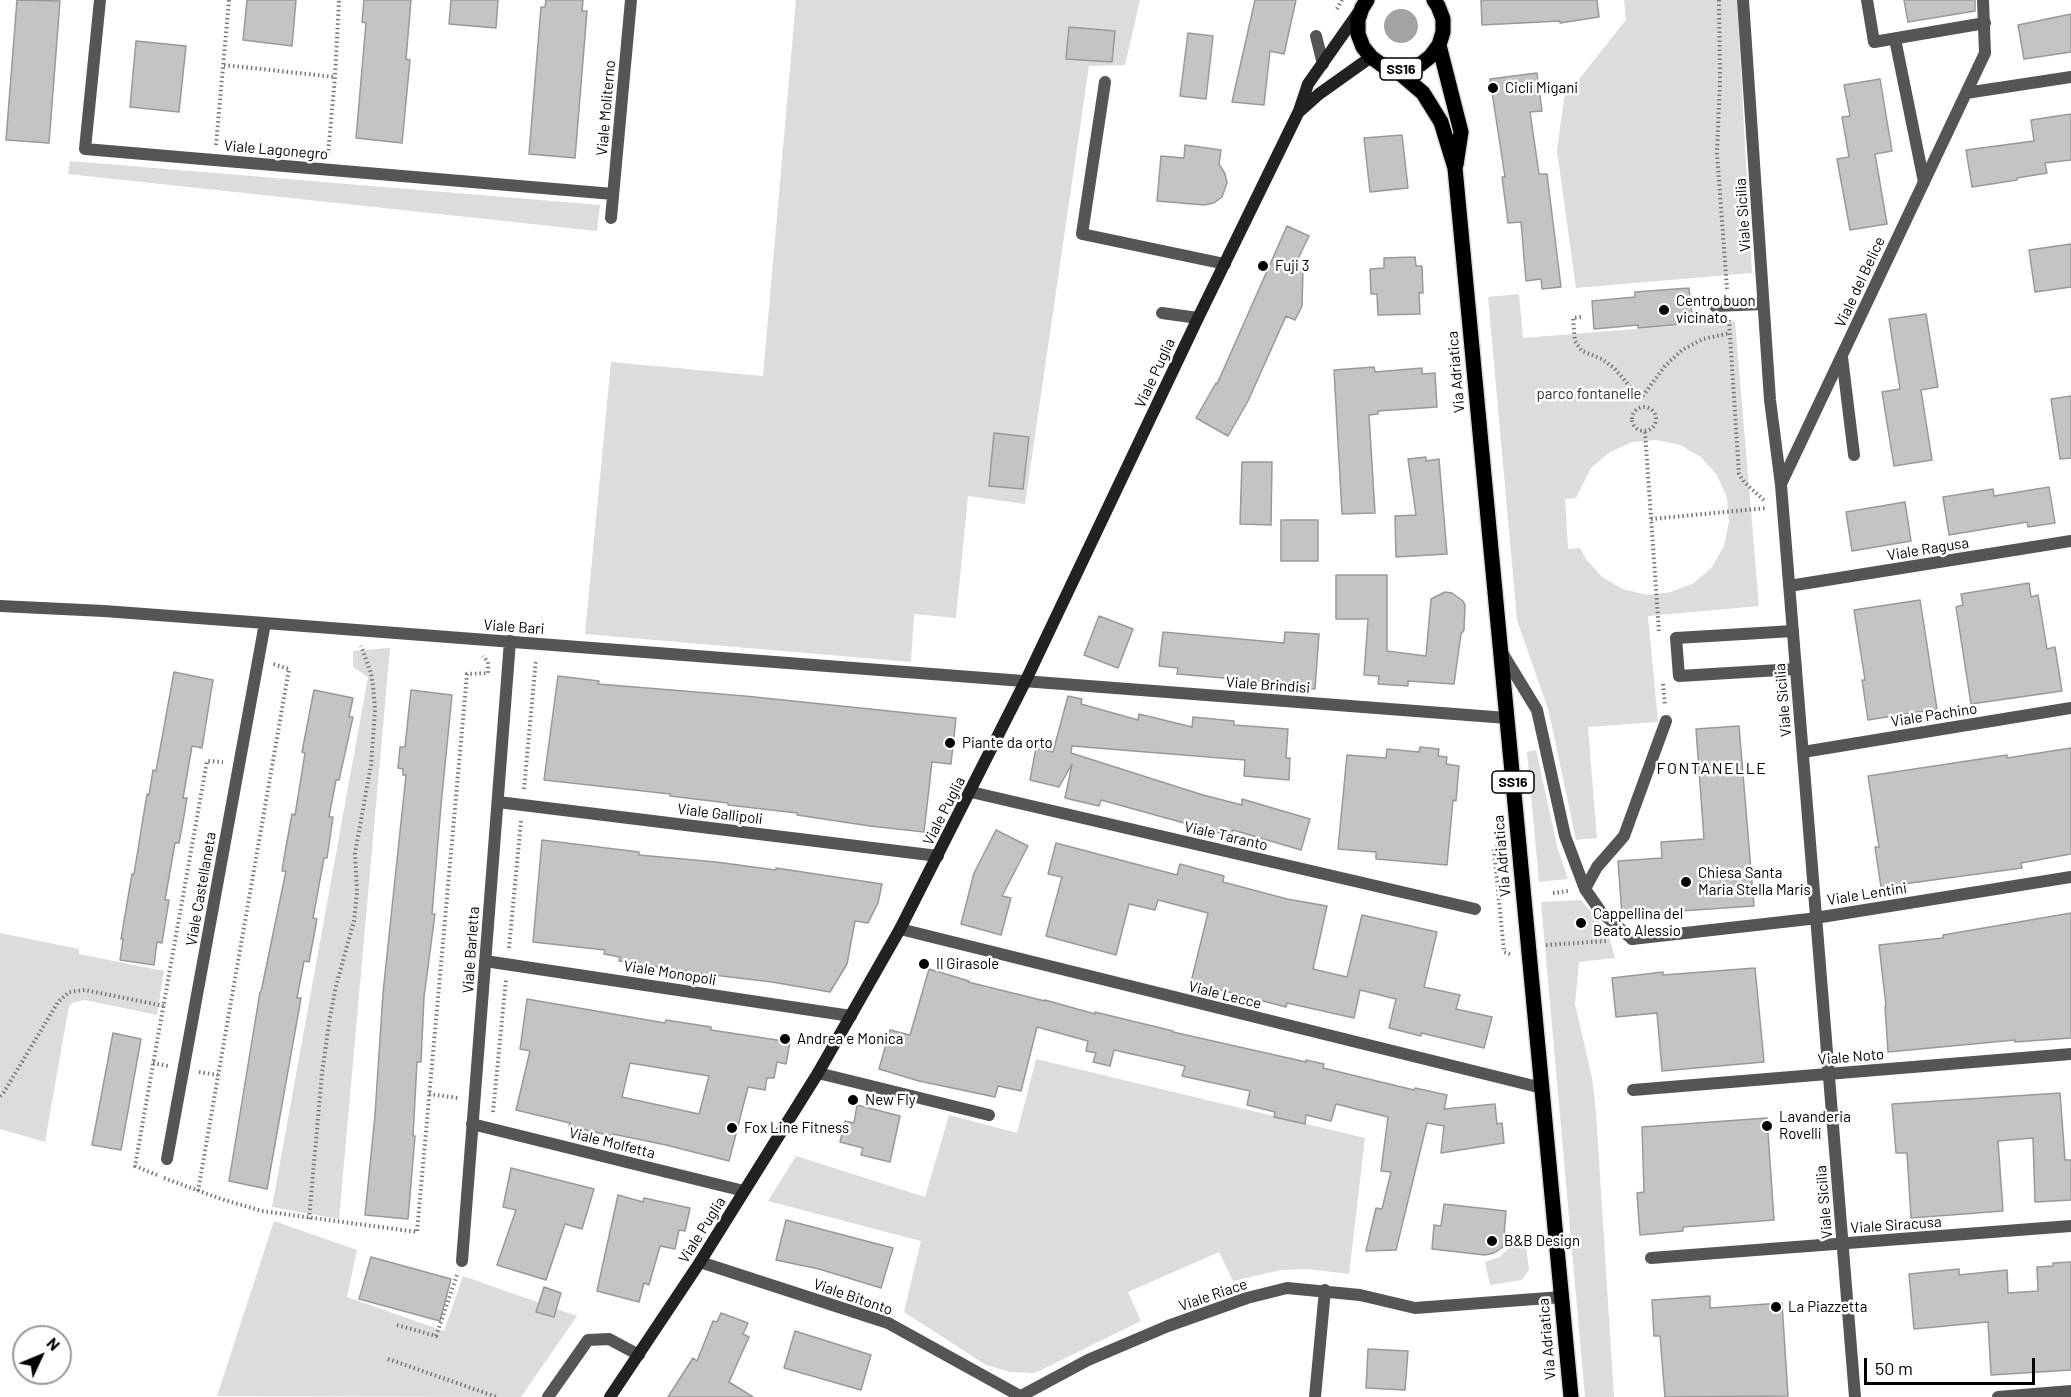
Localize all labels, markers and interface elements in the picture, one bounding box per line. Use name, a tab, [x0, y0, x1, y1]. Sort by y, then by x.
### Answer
road number: SS16	[1380, 58, 1422, 80]
street label: Viale Moliterno	[593, 60, 619, 156]
place label: Cicli Migani	[1505, 79, 1578, 97]
marker: Cicli Migani	[1486, 81, 1500, 95]
street label: Viale Lagonegro	[223, 136, 329, 164]
street label: Viale Sicilia	[1731, 178, 1755, 252]
street label: Viale del Belice	[1831, 234, 1889, 330]
place label: Fuji 3	[1275, 257, 1310, 275]
marker: Fuji 3	[1256, 259, 1270, 273]
place label: Centro buon vicinato	[1676, 292, 1756, 327]
marker: Centro buon vicinato	[1657, 303, 1671, 317]
street label: Via Adriatica	[1443, 330, 1469, 414]
street label: Viale Puglia	[1131, 335, 1179, 411]
park label: parco fontanelle	[1536, 385, 1642, 403]
street label: Viale Ragusa	[1886, 534, 1970, 564]
street label: Viale Bari	[483, 616, 545, 638]
street label: Viale Sicilia	[1771, 662, 1795, 738]
street label: Viale Brindisi	[1225, 673, 1311, 697]
street label: Viale Pachino	[1890, 699, 1978, 731]
place label: Piante da orto	[962, 734, 1053, 752]
marker: Piante da orto	[943, 736, 957, 750]
district label: FONTANELLE	[1657, 759, 1767, 779]
road number: SS16	[1492, 771, 1534, 793]
street label: Viale Puglia	[919, 774, 969, 848]
street label: Viale Gallipoli	[676, 800, 764, 828]
street label: Via Adriatica	[1489, 814, 1515, 898]
street label: Viale Taranto	[1182, 818, 1270, 854]
street label: Viale Castellaneta	[182, 831, 220, 947]
place label: Chiesa Santa Maria Stella Maris	[1698, 864, 1811, 899]
marker: Chiesa Santa Maria Stella Maris	[1679, 875, 1693, 889]
street label: Viale Lentini	[1826, 879, 1908, 909]
place label: Cappellina del Beato Alessio	[1593, 905, 1683, 940]
street label: Viale Barletta	[459, 906, 483, 994]
marker: Cappellina del Beato Alessio	[1574, 916, 1588, 930]
place label: Il Girasole	[936, 955, 999, 973]
street label: Viale Monopoli	[622, 957, 718, 989]
marker: Il Girasole	[917, 957, 931, 971]
street label: Viale Lecce	[1187, 977, 1263, 1013]
place label: Andrea e Monica	[797, 1030, 904, 1048]
marker: Andrea e Monica	[778, 1032, 792, 1046]
street label: Viale Noto	[1817, 1045, 1885, 1069]
place label: New Fly	[865, 1091, 916, 1109]
marker: New Fly	[846, 1093, 860, 1107]
place label: Lavanderia Rovelli	[1779, 1108, 1851, 1143]
place label: Fox Line Fitness	[744, 1119, 849, 1137]
marker: Lavanderia Rovelli	[1760, 1119, 1774, 1133]
marker: Fox Line Fitness	[725, 1121, 739, 1135]
street label: Viale Molfetta	[567, 1124, 657, 1162]
street label: Viale Sicilia	[1812, 1164, 1836, 1240]
street label: Viale Puglia	[675, 1194, 729, 1266]
street label: Viale Siracusa	[1850, 1213, 1942, 1237]
place label: B&B Design	[1504, 1232, 1580, 1250]
marker: B&B Design	[1485, 1234, 1499, 1248]
street label: Viale Bitonto	[811, 1275, 895, 1319]
street label: Viale Riace	[1176, 1275, 1250, 1315]
street label: Via Adriatica	[1534, 1297, 1560, 1381]
place label: La Piazzetta	[1788, 1298, 1867, 1316]
marker: La Piazzetta	[1769, 1300, 1783, 1314]
north arrow	[12, 1325, 72, 1385]
text: N	[43, 1333, 64, 1354]
scale bar	[1867, 1346, 2038, 1384]
text: 50 m	[1875, 1357, 1913, 1379]

